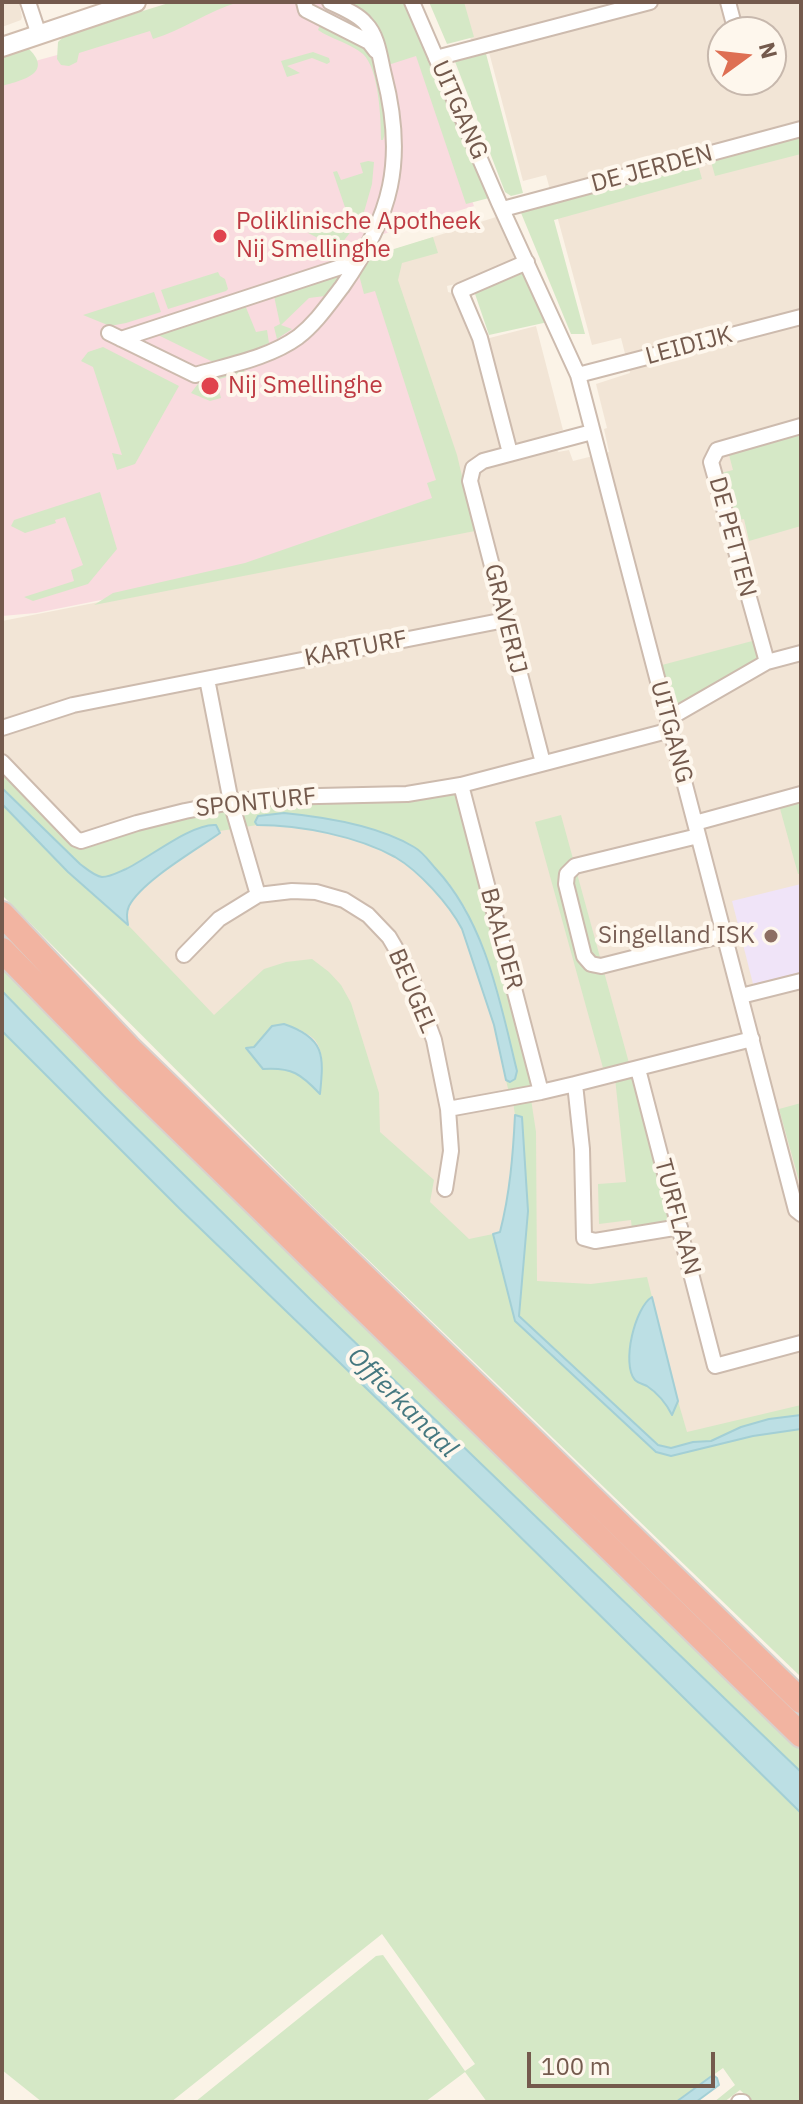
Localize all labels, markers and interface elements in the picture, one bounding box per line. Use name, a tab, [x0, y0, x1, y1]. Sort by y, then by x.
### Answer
north arrow	[707, 16, 787, 96]
text: N	[753, 39, 785, 62]
street label: UITGANG	[425, 56, 493, 164]
street label: DE JERDEN	[588, 139, 716, 199]
place label: Poliklinische Apotheek Nij Smellinghe	[236, 208, 481, 264]
marker: Poliklinische Apotheek Nij Smellinghe	[211, 227, 229, 245]
street label: LEIDIJK	[642, 321, 736, 371]
place label: Nij Smellinghe	[228, 372, 383, 400]
marker: Nij Smellinghe	[199, 375, 221, 397]
street label: DE PETTEN	[702, 474, 762, 600]
street label: GRAVERIJ	[477, 561, 533, 677]
street label: KARTURF	[302, 625, 410, 673]
street label: UITGANG	[644, 678, 698, 786]
street label: SPONTURF	[194, 782, 318, 824]
street label: BAALDER	[474, 885, 528, 993]
place label: Singelland ISK	[598, 922, 755, 950]
marker: Singelland ISK	[762, 927, 780, 945]
street label: BEUGEL	[381, 945, 443, 1037]
street label: TURFLAAN	[648, 1156, 706, 1278]
water label: Offierkanaal	[340, 1341, 464, 1465]
scale bar	[531, 2036, 719, 2086]
text: 100 m	[541, 2050, 611, 2082]

